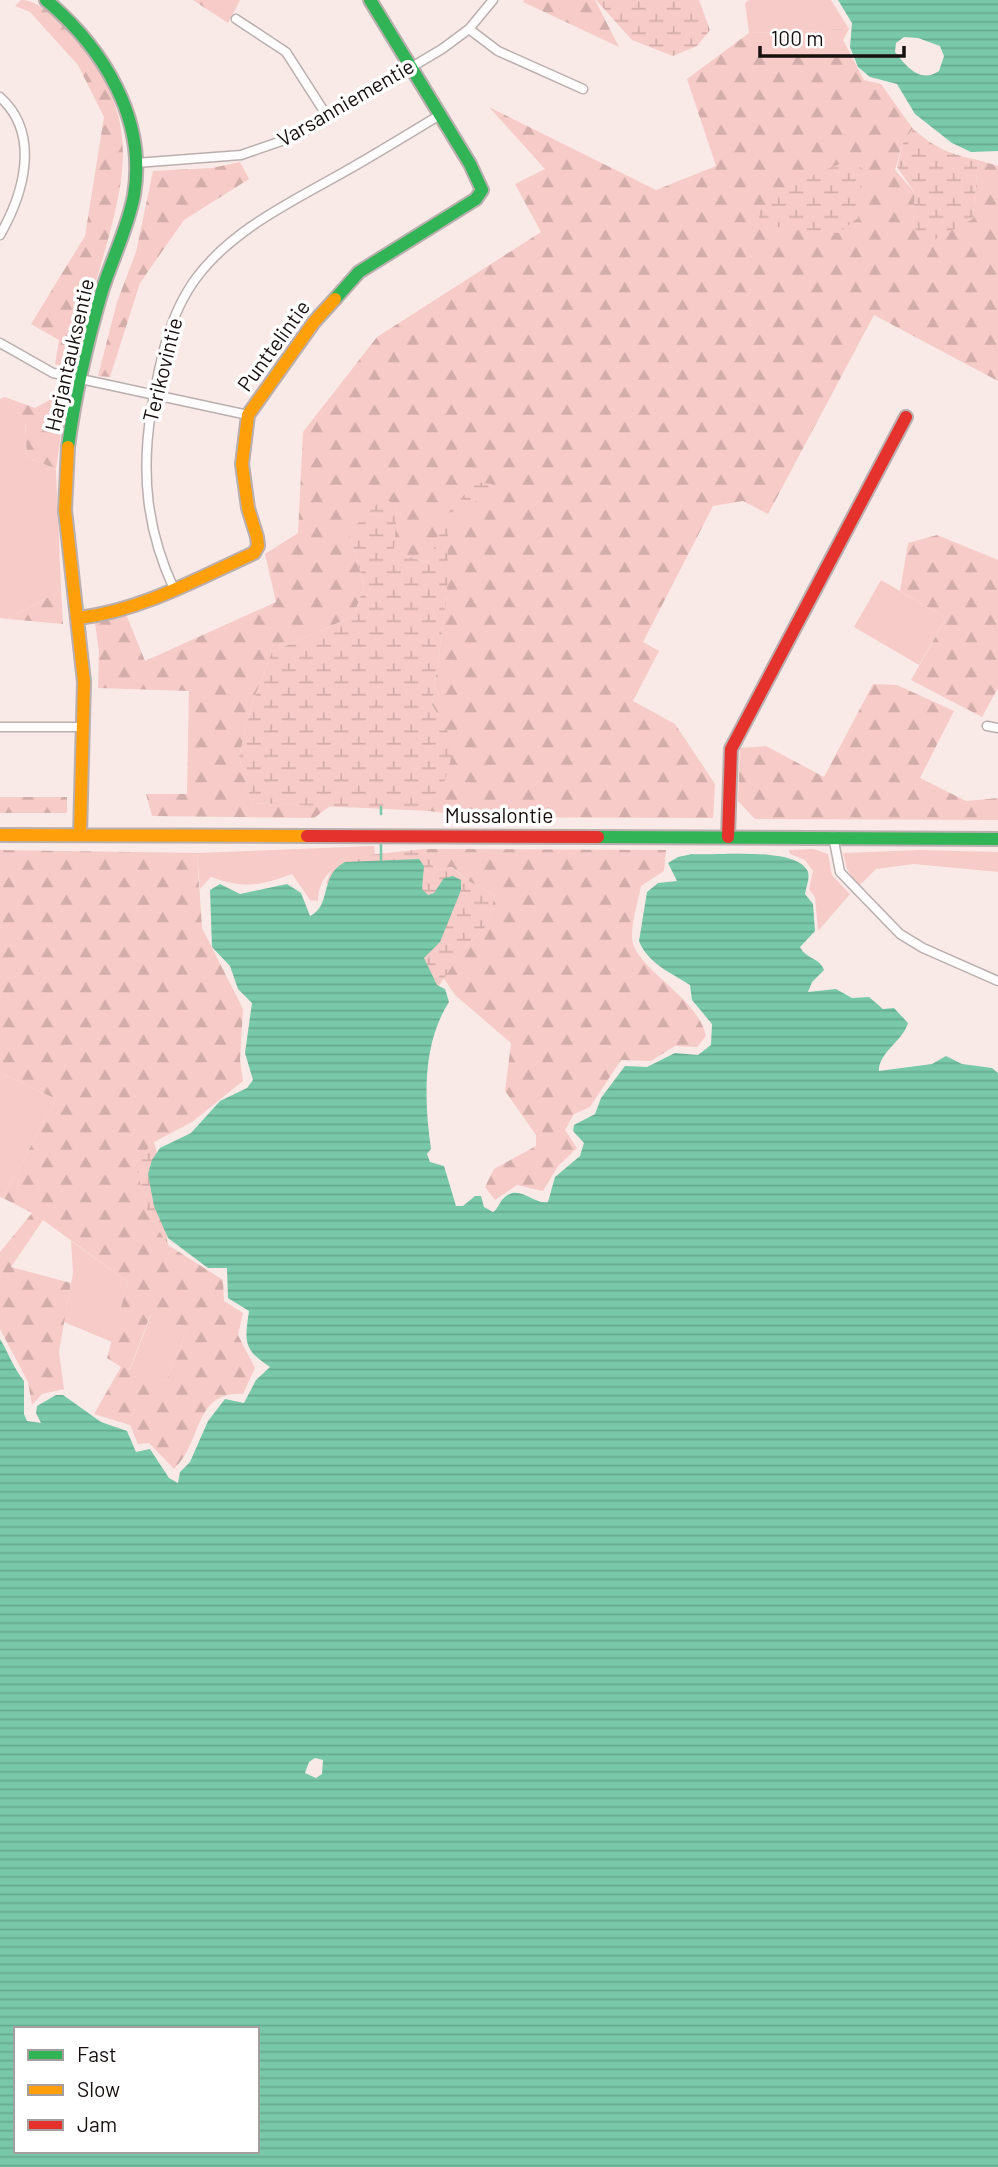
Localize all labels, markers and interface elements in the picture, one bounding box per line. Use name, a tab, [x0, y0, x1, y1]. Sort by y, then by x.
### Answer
scale bar	[760, 14, 904, 58]
text: 100 m	[771, 25, 824, 50]
street label: Varsanniementie	[272, 52, 418, 151]
street label: Harjantauksentie	[39, 276, 98, 434]
street label: Punttelintie	[231, 295, 314, 396]
street label: Terikovintie	[137, 315, 187, 424]
street label: Mussalontie	[445, 802, 553, 827]
legend	[14, 2027, 259, 2153]
text: Fast	[77, 2041, 117, 2066]
text: Slow	[77, 2076, 120, 2101]
text: Jam	[77, 2111, 117, 2136]

